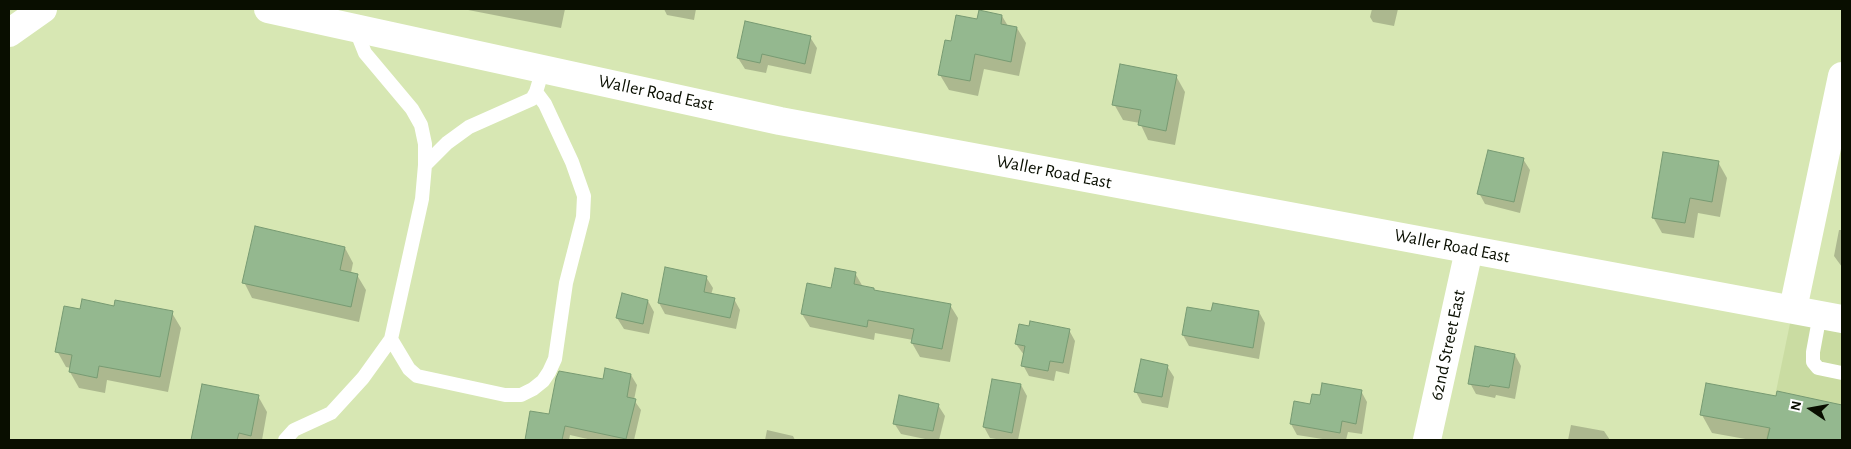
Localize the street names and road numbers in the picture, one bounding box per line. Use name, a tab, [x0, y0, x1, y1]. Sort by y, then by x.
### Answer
street label: Waller Road East	[596, 70, 716, 116]
street label: Waller Road East	[994, 150, 1114, 194]
street label: Waller Road East	[1392, 224, 1512, 268]
street label: 62nd Street East	[1426, 288, 1470, 402]

